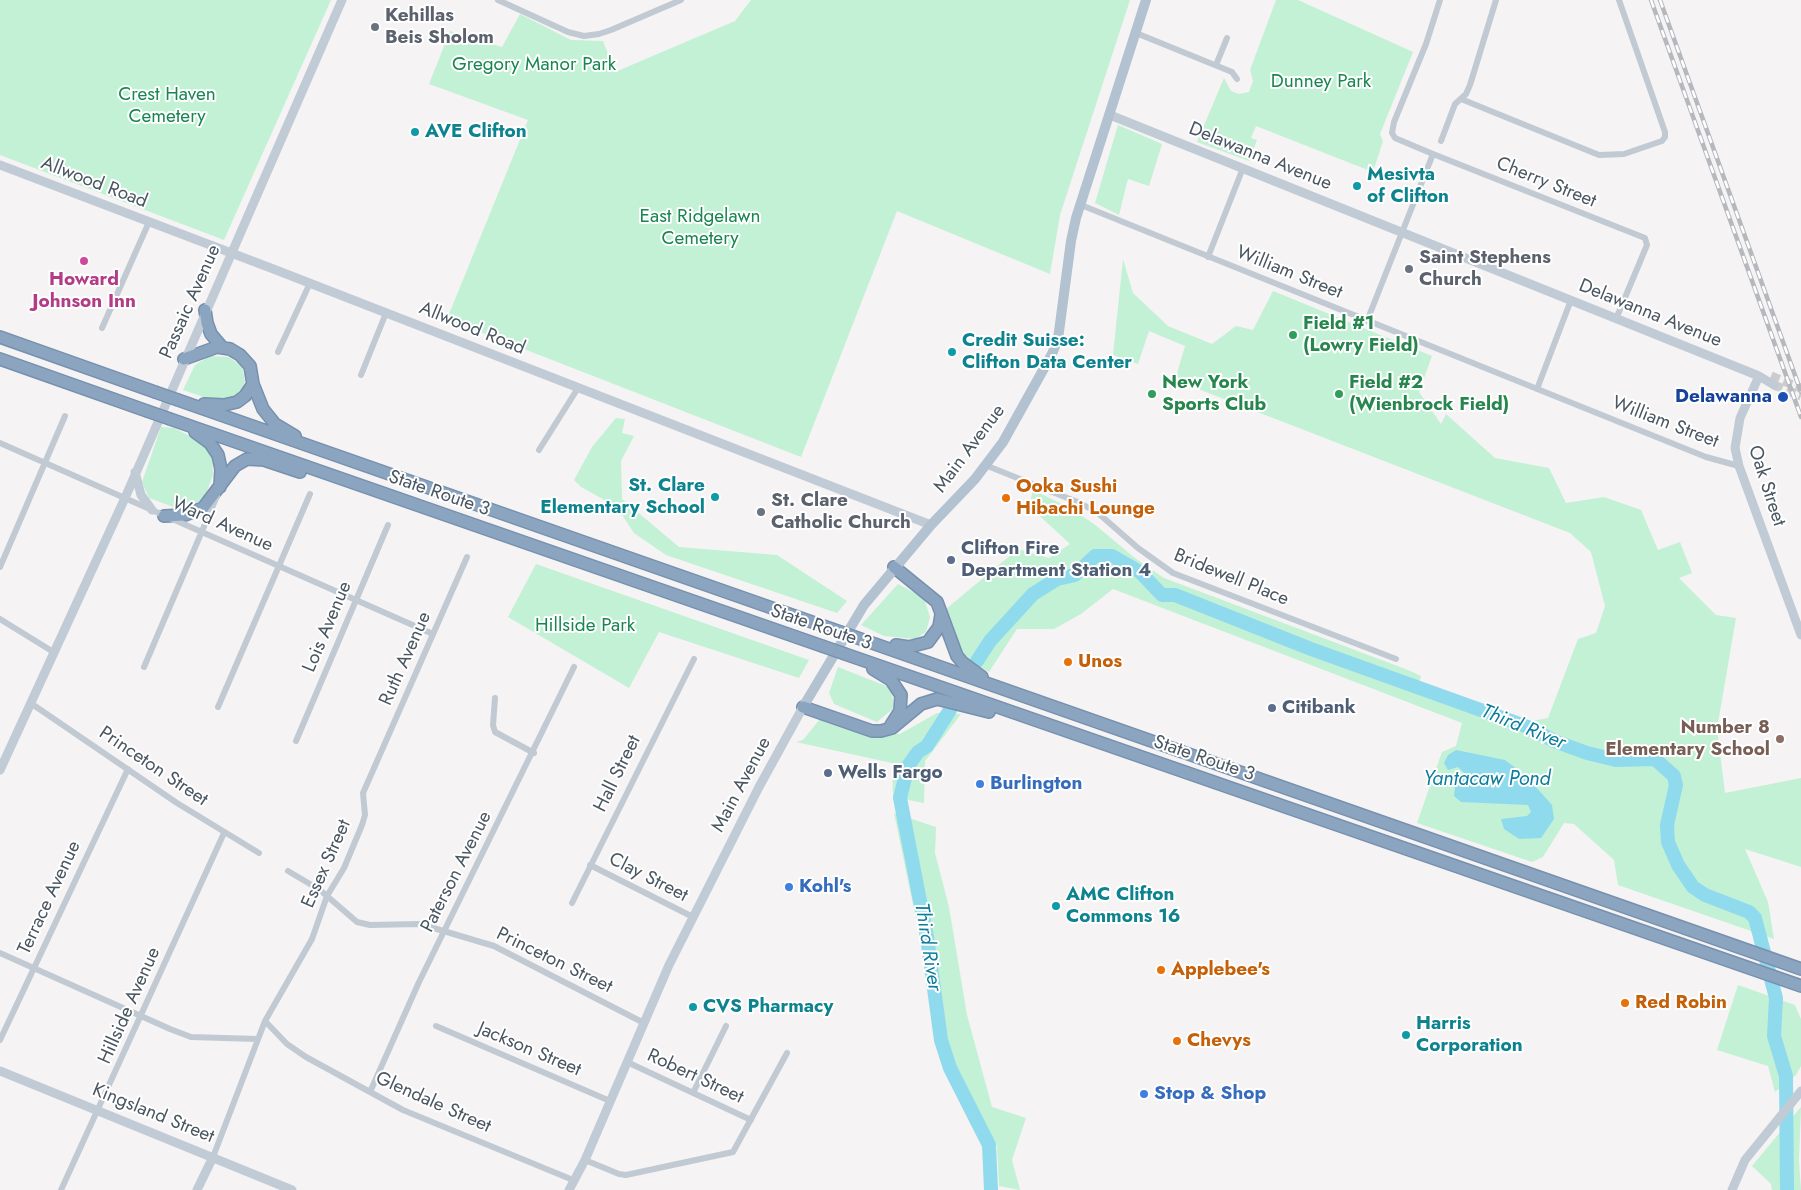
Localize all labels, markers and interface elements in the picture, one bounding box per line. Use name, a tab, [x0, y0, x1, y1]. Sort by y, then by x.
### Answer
place label: Kehillas Beis Sholom	[385, 5, 494, 49]
marker: Kehillas Beis Sholom	[369, 21, 381, 33]
park label: Gregory Manor Park	[452, 54, 616, 76]
park label: Dunney Park	[1271, 71, 1371, 93]
park label: Crest Haven Cemetery	[118, 84, 216, 128]
street label: Delawanna Avenue	[1185, 118, 1335, 196]
place label: AVE Clifton	[425, 121, 527, 143]
marker: AVE Clifton	[409, 126, 421, 138]
street label: Allwood Road	[38, 152, 150, 214]
street label: Cherry Street	[1493, 153, 1599, 213]
place label: Mesivta of Clifton	[1367, 164, 1449, 208]
marker: Mesivta of Clifton	[1351, 180, 1363, 192]
park label: East Ridgelawn Cemetery	[640, 206, 760, 250]
street label: Passaic Avenue	[156, 241, 226, 363]
street label: William Street	[1233, 241, 1345, 305]
place label: Saint Stephens Church	[1419, 247, 1551, 291]
marker: Howard Johnson Inn	[78, 255, 90, 267]
marker: Saint Stephens Church	[1403, 263, 1415, 275]
place label: Howard Johnson Inn	[32, 269, 136, 313]
street label: Delawanna Avenue	[1575, 275, 1725, 353]
street label: Allwood Road	[416, 297, 528, 361]
place label: Field #1 (Lowry Field)	[1303, 313, 1419, 357]
marker: Field #1 (Lowry Field)	[1287, 329, 1299, 341]
place label: Credit Suisse: Clifton Data Center	[962, 330, 1132, 374]
marker: Credit Suisse: Clifton Data Center	[946, 346, 958, 358]
place label: New York Sports Club	[1162, 372, 1266, 416]
place label: Field #2 (Wienbrock Field)	[1349, 372, 1509, 416]
place label: Delawanna	[1675, 386, 1772, 408]
marker: New York Sports Club	[1146, 388, 1158, 400]
marker: Field #2 (Wienbrock Field)	[1333, 388, 1345, 400]
marker: Delawanna	[1776, 390, 1790, 404]
street label: William Street	[1608, 392, 1722, 454]
street label: Main Avenue	[930, 400, 1010, 498]
street label: Oak Street	[1742, 443, 1790, 529]
street label: State Route 3	[385, 466, 493, 522]
place label: St. Clare Elementary School	[540, 475, 705, 519]
place label: Ooka Sushi Hibachi Lounge	[1016, 476, 1155, 520]
place label: St. Clare Catholic Church	[771, 490, 911, 534]
marker: St. Clare Elementary School	[709, 491, 721, 503]
marker: Ooka Sushi Hibachi Lounge	[1000, 492, 1012, 504]
street label: Ward Avenue	[168, 493, 276, 557]
marker: St. Clare Catholic Church	[755, 506, 767, 518]
place label: Clifton Fire Department Station 4	[961, 538, 1151, 582]
street label: Bridewell Place	[1170, 545, 1292, 611]
marker: Clifton Fire Department Station 4	[945, 554, 957, 566]
street label: Lois Avenue	[299, 578, 357, 676]
street label: State Route 3	[767, 600, 875, 656]
street label: Ruth Avenue	[375, 609, 437, 709]
park label: Hillside Park	[535, 615, 635, 637]
place label: Unos	[1078, 651, 1122, 673]
marker: Unos	[1062, 656, 1074, 668]
place label: Citibank	[1282, 697, 1356, 719]
water label: Third River	[1477, 700, 1569, 756]
marker: Citibank	[1266, 702, 1278, 714]
place label: Number 8 Elementary School	[1605, 717, 1770, 761]
street label: Princeton Street	[94, 722, 212, 812]
street label: State Route 3	[1150, 731, 1258, 787]
street label: Hall Street	[590, 732, 646, 816]
marker: Number 8 Elementary School	[1774, 733, 1786, 745]
street label: Main Avenue	[707, 734, 777, 836]
place label: Wells Fargo	[838, 762, 943, 784]
marker: Wells Fargo	[822, 767, 834, 779]
water label: Yantacaw Pond	[1423, 768, 1551, 792]
place label: Burlington	[990, 773, 1082, 795]
marker: Burlington	[974, 778, 986, 790]
street label: Paterson Avenue	[417, 808, 497, 936]
street label: Essex Street	[297, 816, 357, 912]
street label: Terrace Avenue	[14, 838, 86, 958]
street label: Clay Street	[605, 848, 691, 908]
place label: Kohl's	[799, 876, 851, 898]
marker: Kohl's	[783, 881, 795, 893]
place label: AMC Clifton Commons 16	[1066, 884, 1181, 928]
marker: AMC Clifton Commons 16	[1050, 900, 1062, 912]
water label: Third River	[908, 901, 946, 993]
street label: Princeton Street	[492, 923, 616, 999]
street label: Hillside Avenue	[94, 944, 166, 1068]
place label: Applebee's	[1171, 959, 1270, 981]
marker: Applebee's	[1155, 964, 1167, 976]
place label: Red Robin	[1635, 992, 1727, 1014]
place label: CVS Pharmacy	[703, 996, 833, 1018]
marker: Red Robin	[1619, 997, 1631, 1009]
marker: CVS Pharmacy	[687, 1001, 699, 1013]
place label: Harris Corporation	[1416, 1013, 1523, 1057]
street label: Jackson Street	[474, 1018, 584, 1082]
marker: Harris Corporation	[1400, 1029, 1412, 1041]
place label: Chevys	[1187, 1030, 1251, 1052]
marker: Chevys	[1171, 1035, 1183, 1047]
street label: Robert Street	[643, 1045, 747, 1109]
street label: Glendale Street	[372, 1067, 494, 1139]
street label: Kingsland Street	[89, 1079, 217, 1149]
place label: Stop & Shop	[1154, 1083, 1266, 1105]
marker: Stop & Shop	[1138, 1088, 1150, 1100]

